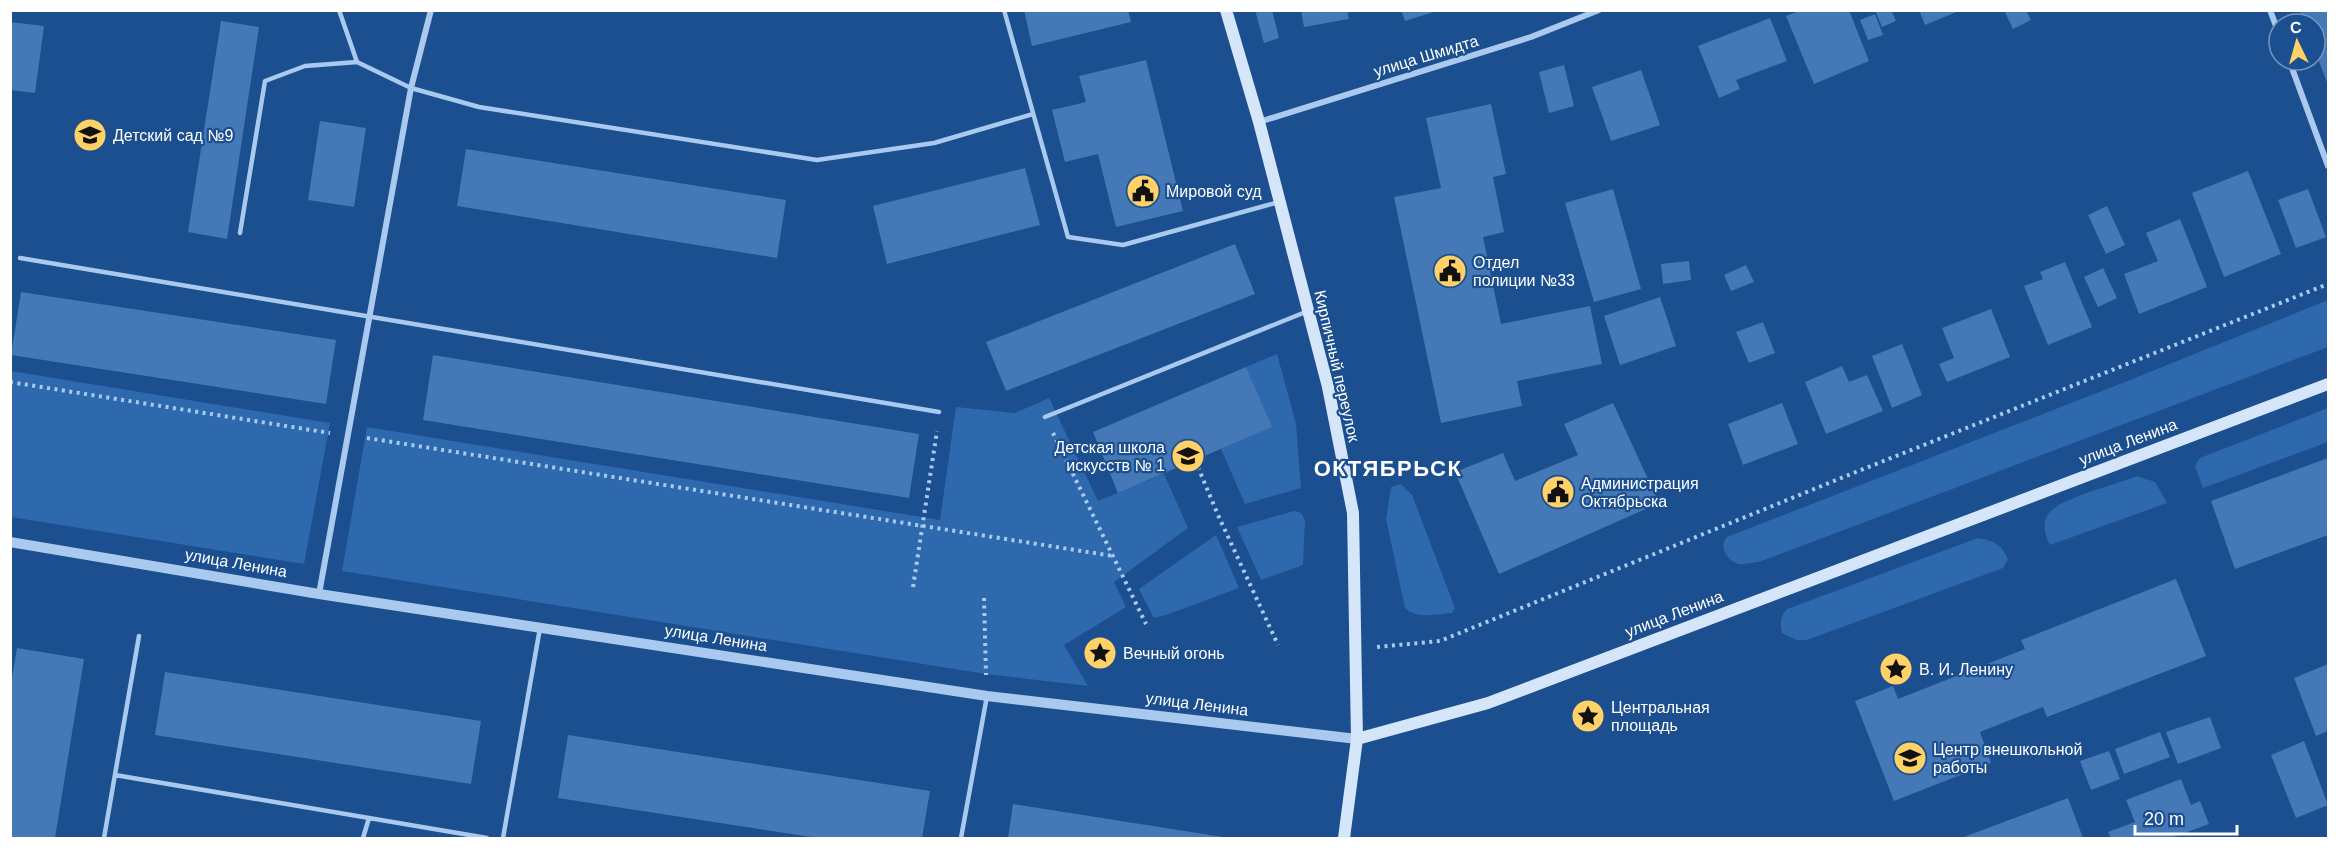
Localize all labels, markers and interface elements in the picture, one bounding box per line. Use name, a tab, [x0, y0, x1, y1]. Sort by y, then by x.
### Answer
north arrow	[2267, 12, 2327, 72]
text: С	[2289, 19, 2303, 37]
street label: улица Шмидта	[1372, 32, 1480, 80]
school or university icon: Детский сад №9	[72, 117, 108, 153]
place label: Детский сад №9	[113, 127, 234, 144]
public building icon: Мировой суд	[1125, 173, 1161, 209]
place label: Мировой суд	[1166, 183, 1262, 200]
public building icon: Отдел полиции №33	[1432, 253, 1468, 289]
place label: Отдел полиции №33	[1473, 254, 1575, 289]
street label: Кирпичный переулок	[1311, 289, 1363, 444]
street label: улица Ленина	[2077, 416, 2179, 468]
school or university icon: Детская школа искусств № 1	[1170, 438, 1206, 474]
place label: Детская школа искусств № 1	[1054, 439, 1165, 474]
district label: ОКТЯБРЬСК	[1314, 456, 1462, 481]
public building icon: Администрация Октябрьска	[1540, 474, 1576, 510]
place label: Администрация Октябрьска	[1581, 475, 1699, 510]
street label: улица Ленина	[184, 546, 288, 580]
street label: улица Ленина	[1623, 588, 1725, 640]
street label: улица Ленина	[664, 622, 768, 654]
place icon: Вечный огонь	[1082, 635, 1118, 671]
place label: Вечный огонь	[1123, 645, 1225, 662]
place icon: В. И. Ленину	[1878, 651, 1914, 687]
place label: В. И. Ленину	[1919, 661, 2013, 678]
street label: улица Ленина	[1145, 689, 1249, 719]
place icon: Центральная площадь	[1570, 698, 1606, 734]
place label: Центральная площадь	[1611, 699, 1710, 734]
school or university icon: Центр внешкольной работы	[1892, 740, 1928, 776]
place label: Центр внешкольной работы	[1933, 741, 2082, 776]
scale bar	[2135, 798, 2237, 836]
text: 20 m	[2144, 809, 2184, 829]

